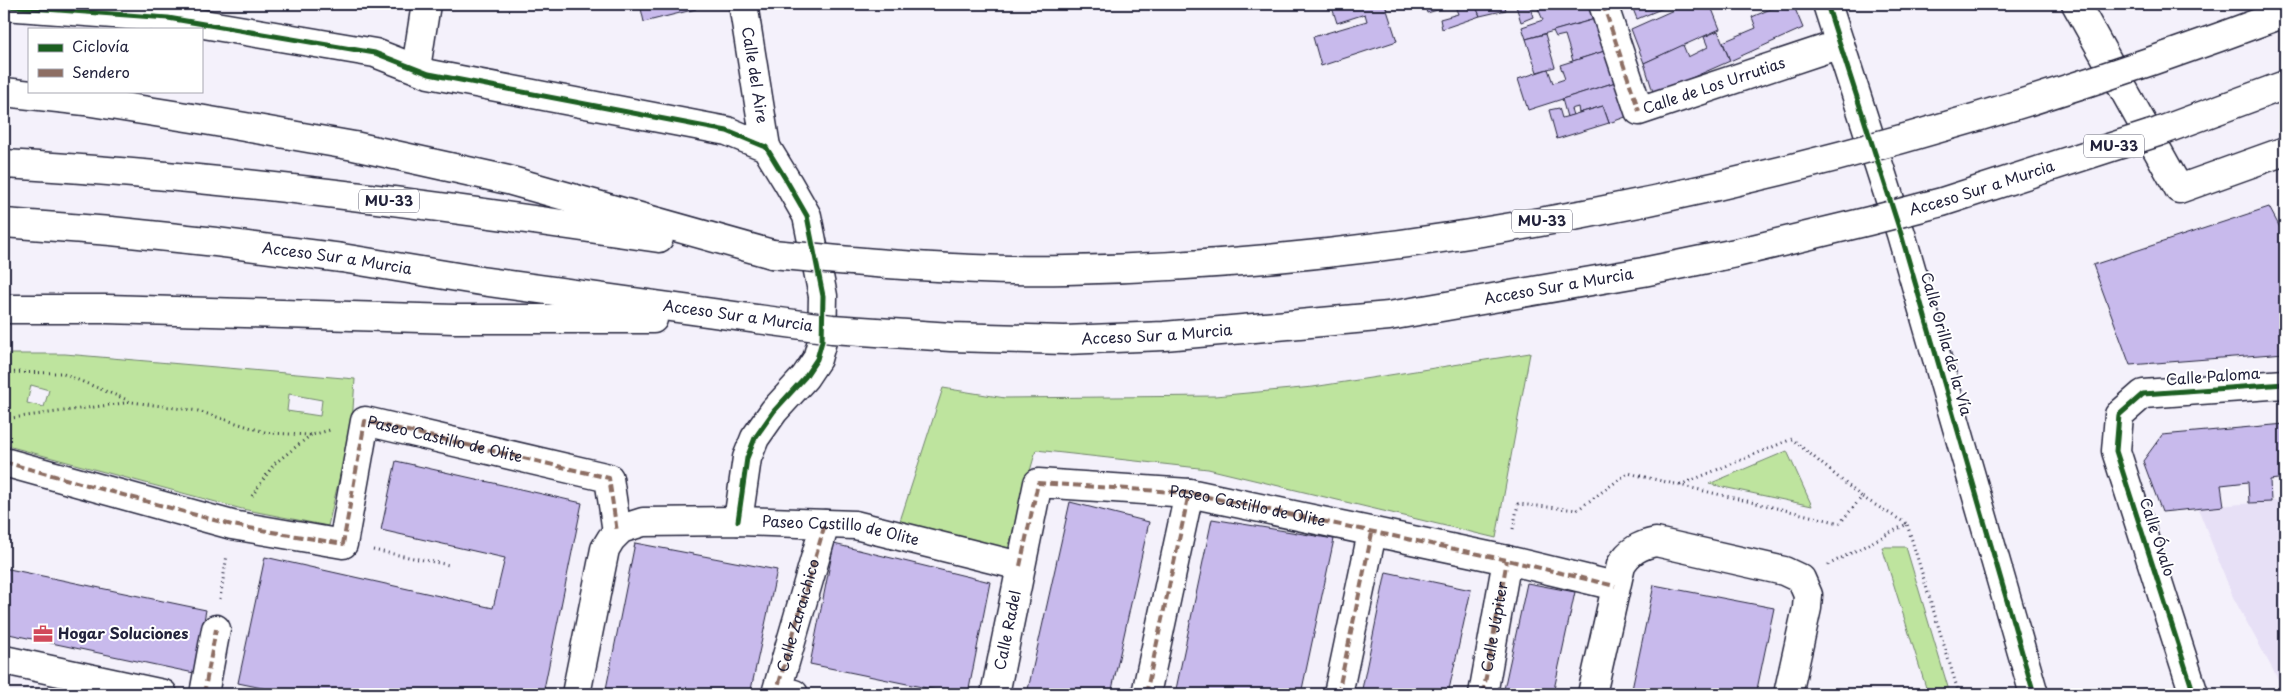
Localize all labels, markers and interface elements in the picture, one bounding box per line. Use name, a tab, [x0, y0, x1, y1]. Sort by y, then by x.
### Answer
street label: Calle del Aire	[737, 25, 775, 125]
legend	[28, 28, 202, 92]
text: Ciclovía	[72, 34, 130, 57]
street label: Calle de Los Urrutias	[1639, 50, 1788, 119]
text: Sendero	[72, 60, 130, 83]
road number: MU-33	[2084, 134, 2144, 158]
street label: Acceso Sur a Murcia	[1906, 153, 2058, 220]
road number: MU-33	[359, 190, 419, 212]
road number: MU-33	[1512, 210, 1572, 232]
street label: Acceso Sur a Murcia	[261, 235, 415, 280]
street label: Acceso Sur a Murcia	[1482, 261, 1636, 309]
street label: Calle Orilla de la Vía	[1916, 269, 1979, 419]
street label: Acceso Sur a Murcia	[662, 293, 815, 337]
street label: Acceso Sur a Murcia	[1081, 317, 1234, 349]
street label: Calle Paloma	[2165, 361, 2261, 390]
street label: Paseo Castillo de Olite	[365, 409, 525, 467]
street label: Paseo Castillo de Olite	[1169, 479, 1328, 532]
street label: Calle Óvalo	[2135, 494, 2182, 579]
street label: Paseo Castillo de Olite	[761, 509, 922, 551]
street label: Calle Zaraichico	[770, 556, 824, 675]
street label: Calle Júpiter	[1474, 580, 1513, 674]
street label: Calle Radel	[987, 588, 1026, 672]
place label: Hogar Soluciones	[58, 621, 188, 644]
office icon: Hogar Soluciones	[32, 623, 54, 645]

